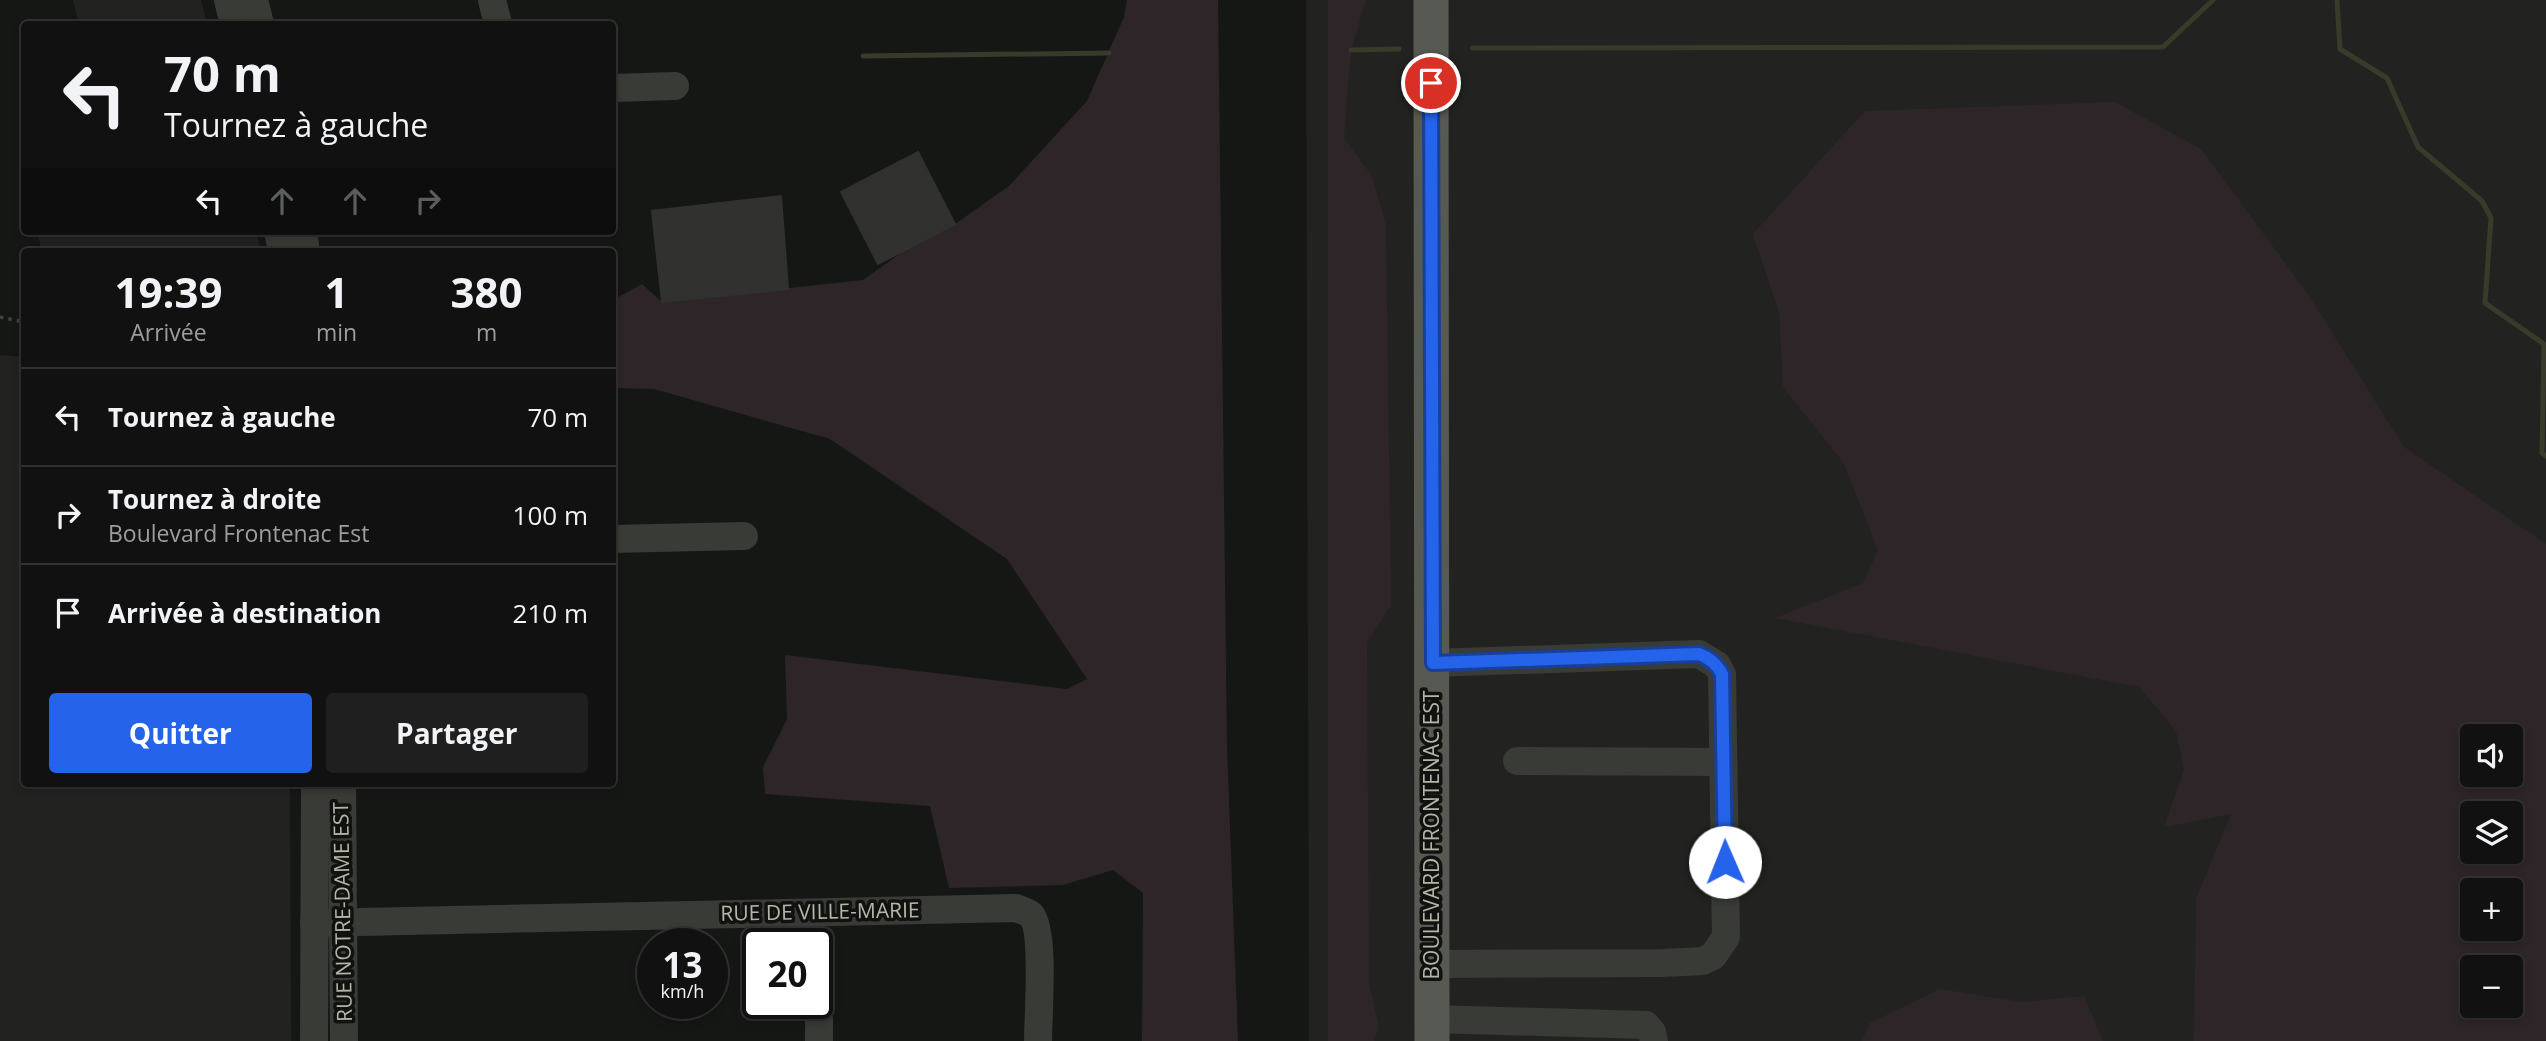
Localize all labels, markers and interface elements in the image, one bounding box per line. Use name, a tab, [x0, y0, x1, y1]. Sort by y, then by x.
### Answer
text: 70 m	[164, 40, 281, 106]
icon: left	[49, 49, 140, 140]
pin	[1401, 53, 1461, 113]
icon: arrive	[1412, 64, 1450, 102]
text: Tournez à gauche	[164, 103, 428, 146]
icon: left	[190, 182, 228, 220]
icon: ahead	[263, 182, 301, 220]
icon: ahead	[336, 182, 374, 220]
icon: right	[409, 182, 447, 220]
text: 19:39	[114, 263, 222, 320]
text: 1	[324, 263, 349, 320]
text: 380	[451, 263, 523, 320]
text: Arrivée	[130, 316, 207, 348]
text: min	[316, 316, 357, 348]
text: m	[476, 316, 497, 348]
icon: left	[49, 398, 87, 436]
text: Tournez à gauche	[108, 399, 336, 435]
text: 70 m	[527, 399, 588, 435]
text: Tournez à droite	[108, 481, 321, 517]
icon: right	[49, 496, 87, 534]
text: 100 m	[513, 497, 588, 533]
text: Boulevard Frontenac Est	[108, 517, 369, 549]
icon: arrive	[49, 594, 87, 632]
text: Arrivée à destination	[108, 595, 381, 631]
text: 210 m	[513, 595, 588, 631]
street label: BOULEVARD FRONTENAC EST	[1417, 690, 1445, 980]
button: Quitter	[49, 693, 312, 773]
button: Partager	[326, 693, 588, 773]
map controls	[2460, 724, 2523, 1018]
button: sound	[2460, 724, 2523, 787]
street label: RUE NOTRE-DAME EST	[326, 801, 358, 1022]
button: layers	[2460, 801, 2523, 864]
position arrow	[1688, 825, 1762, 899]
button: +	[2460, 878, 2523, 941]
street label: RUE DE VILLE-MARIE	[720, 895, 920, 927]
speed limit sign: 20	[742, 928, 833, 1019]
text: 13	[662, 941, 703, 988]
button: −	[2460, 955, 2523, 1018]
text: km/h	[661, 979, 704, 1003]

